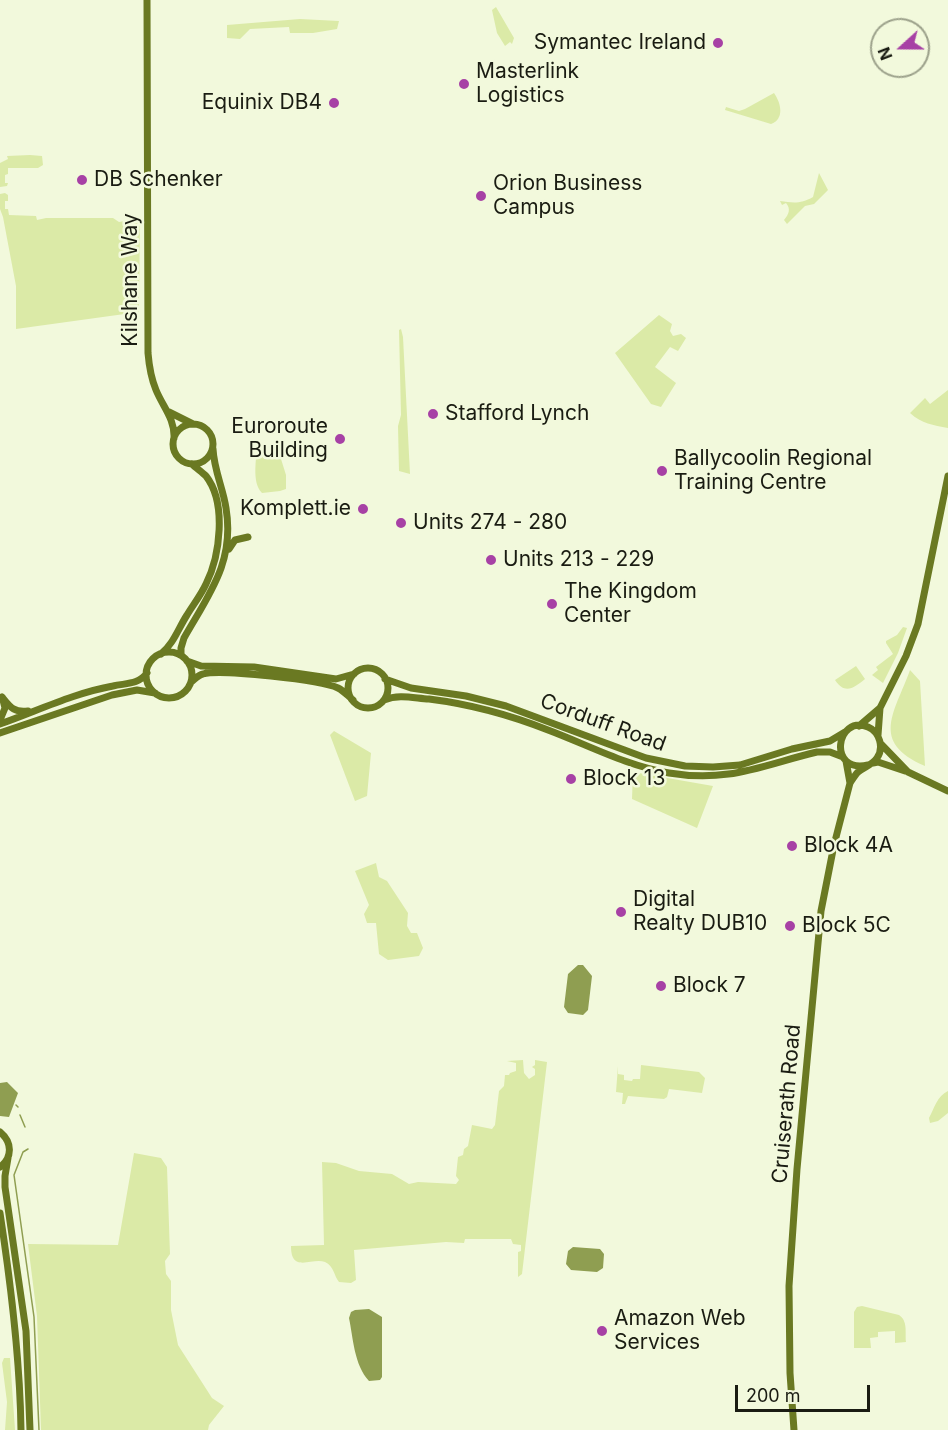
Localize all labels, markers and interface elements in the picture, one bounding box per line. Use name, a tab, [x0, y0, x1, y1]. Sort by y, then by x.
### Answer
north arrow	[870, 18, 930, 78]
place label: Symantec Ireland	[534, 30, 706, 56]
marker: Symantec Ireland	[711, 36, 725, 50]
text: N	[874, 44, 897, 63]
place label: Masterlink Logistics	[476, 59, 579, 109]
marker: Masterlink Logistics	[457, 77, 471, 91]
place label: Equinix DB4	[202, 90, 322, 116]
marker: Equinix DB4	[327, 96, 341, 110]
place label: DB Schenker	[94, 167, 223, 193]
place label: Orion Business Campus	[493, 171, 642, 221]
marker: DB Schenker	[75, 173, 89, 187]
marker: Orion Business Campus	[474, 189, 488, 203]
street label: Kilshane Way	[118, 213, 144, 347]
place label: Stafford Lynch	[445, 401, 589, 427]
marker: Stafford Lynch	[426, 407, 440, 421]
place label: Euroroute Building	[231, 414, 328, 464]
marker: Euroroute Building	[333, 432, 347, 446]
place label: Ballycoolin Regional Training Centre	[674, 446, 872, 496]
marker: Ballycoolin Regional Training Centre	[655, 464, 669, 478]
place label: Komplett.ie	[240, 496, 351, 522]
marker: Komplett.ie	[356, 502, 370, 516]
place label: Units 274 - 280	[413, 510, 567, 536]
marker: Units 274 - 280	[394, 516, 408, 530]
place label: Units 213 - 229	[503, 547, 654, 573]
marker: Units 213 - 229	[484, 553, 498, 567]
place label: The Kingdom Center	[564, 579, 697, 629]
marker: The Kingdom Center	[545, 597, 559, 611]
street label: Corduff Road	[537, 689, 669, 757]
place label: Block 13	[583, 766, 665, 792]
marker: Block 13	[564, 772, 578, 786]
place label: Block 4A	[804, 833, 893, 859]
marker: Block 4A	[785, 839, 799, 853]
place label: Digital Realty DUB10	[633, 887, 767, 937]
marker: Digital Realty DUB10	[614, 905, 628, 919]
place label: Block 5C	[802, 913, 891, 939]
marker: Block 5C	[783, 919, 797, 933]
place label: Block 7	[673, 973, 746, 999]
marker: Block 7	[654, 979, 668, 993]
street label: Cruiserath Road	[767, 1023, 807, 1185]
place label: Amazon Web Services	[614, 1306, 746, 1356]
marker: Amazon Web Services	[595, 1324, 609, 1338]
scale bar	[738, 1373, 873, 1411]
text: 200 m	[746, 1385, 801, 1406]

